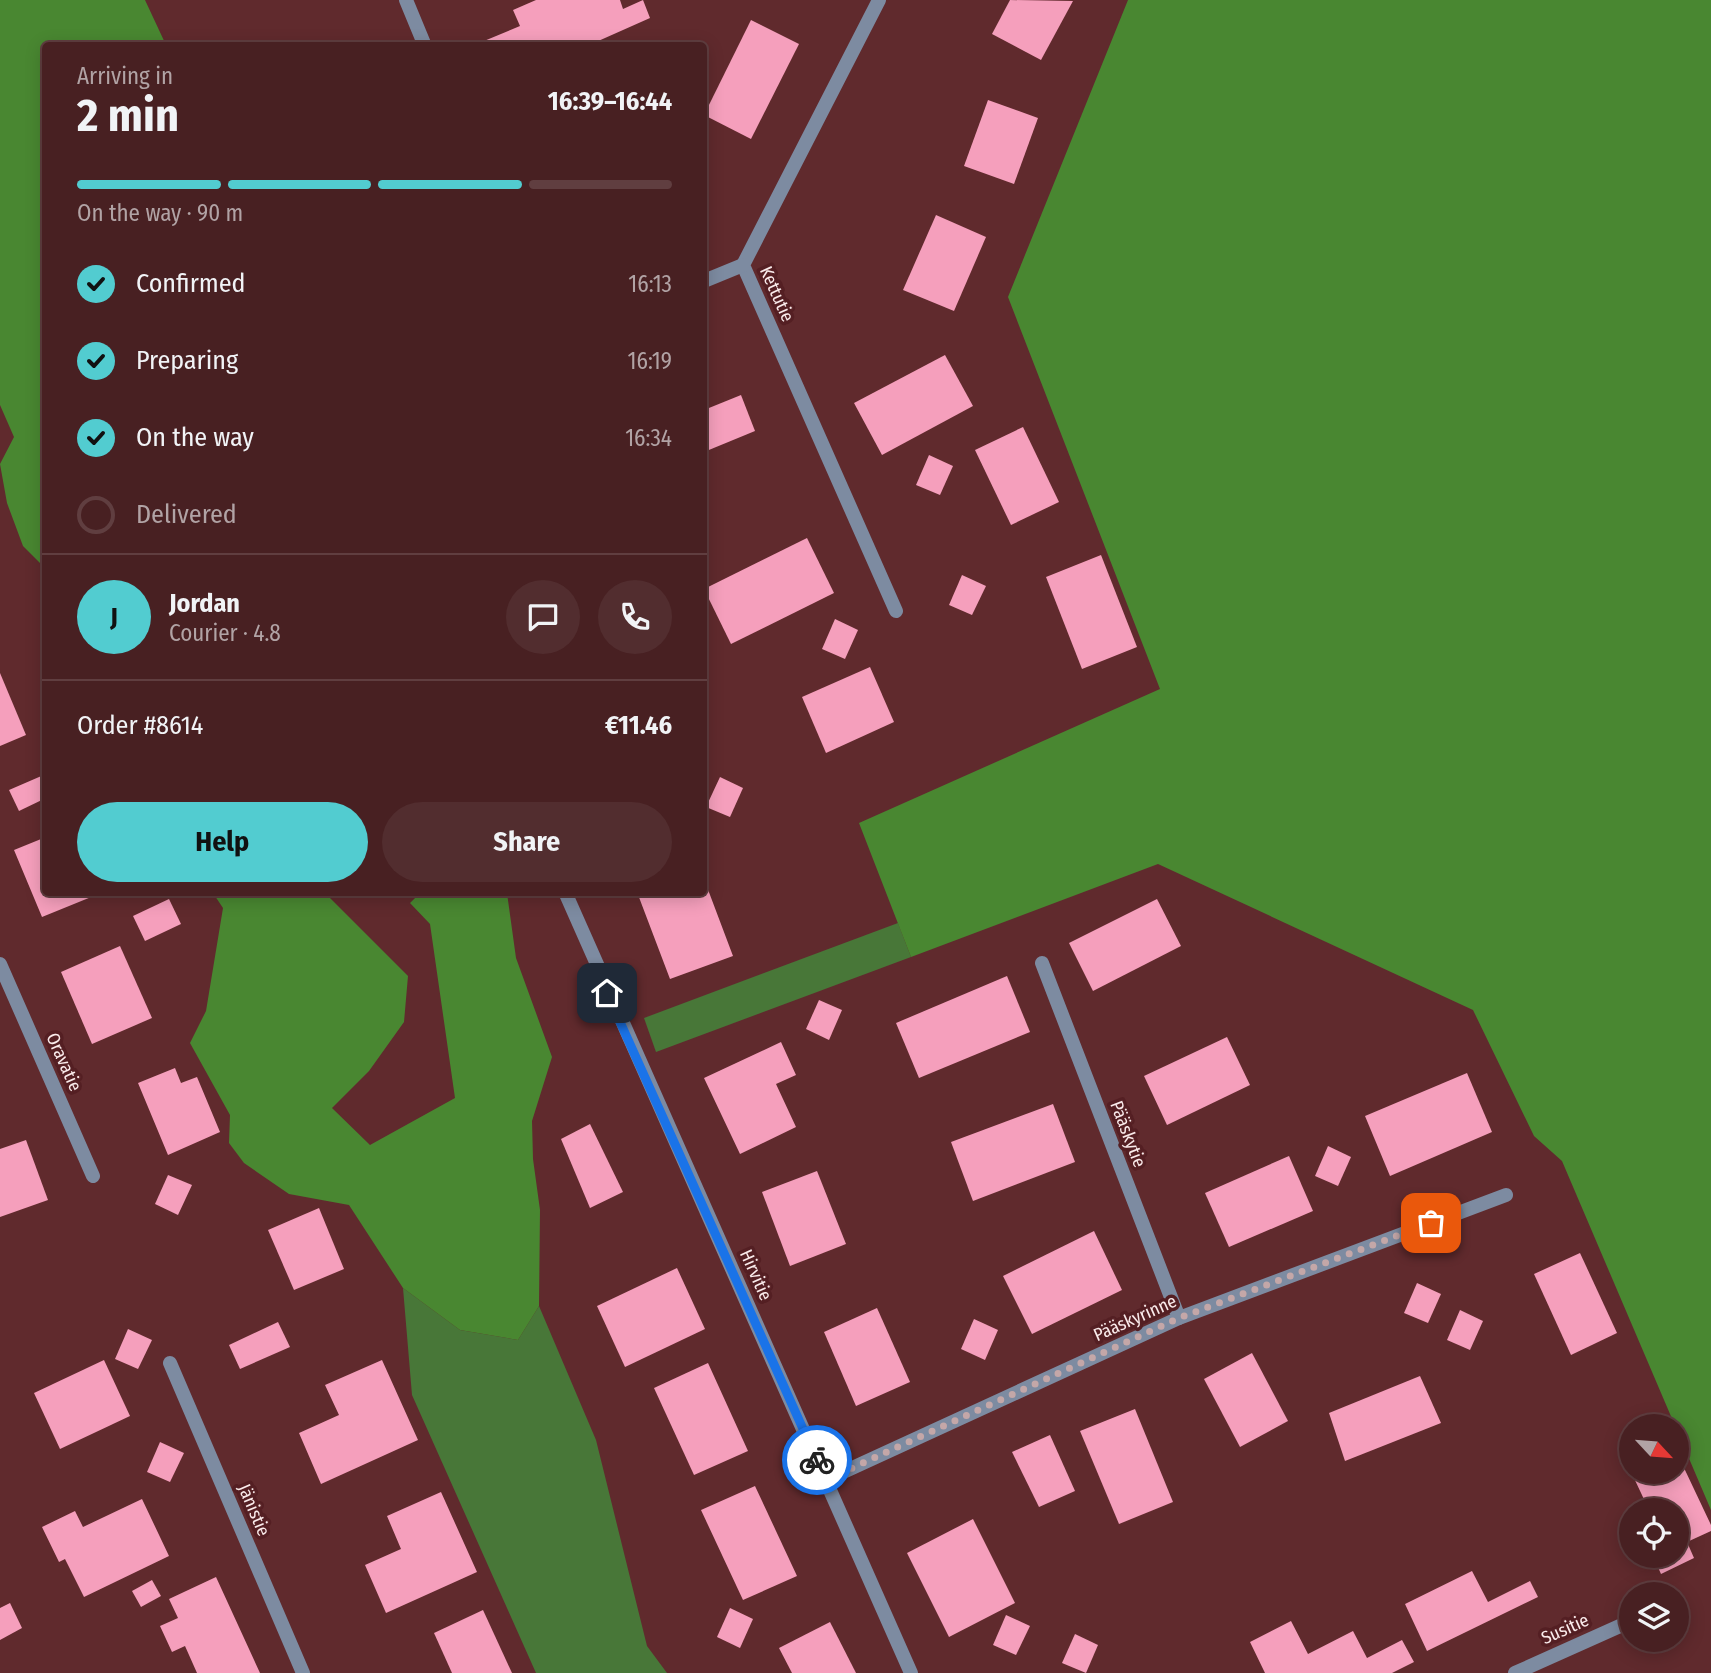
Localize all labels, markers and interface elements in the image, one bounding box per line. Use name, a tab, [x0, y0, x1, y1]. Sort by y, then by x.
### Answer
text: Arriving in	[77, 62, 173, 90]
text: 16:39–16:44	[548, 86, 672, 117]
text: 2 min	[77, 88, 179, 143]
text: On the way · 90 m	[77, 199, 243, 227]
street label: Kettutie	[755, 263, 799, 325]
icon: check	[77, 265, 115, 303]
text: Confirmed	[136, 268, 246, 299]
text: 16:13	[628, 270, 672, 298]
icon: check	[77, 342, 115, 380]
text: Preparing	[136, 345, 238, 376]
text: 16:19	[628, 347, 672, 375]
icon: check	[77, 419, 115, 457]
text: On the way	[136, 422, 254, 453]
text: 16:34	[625, 424, 672, 452]
text: Delivered	[136, 499, 237, 530]
button: chat	[506, 580, 580, 654]
button: phone	[598, 580, 672, 654]
text: Jordan	[169, 588, 240, 619]
text: J	[110, 602, 118, 633]
text: Courier · 4.8	[169, 619, 281, 647]
text: Order #8614	[77, 710, 203, 741]
text: €11.46	[605, 710, 672, 741]
button: Help	[77, 802, 368, 882]
button: Share	[382, 802, 672, 882]
pin	[577, 963, 637, 1023]
icon: home	[588, 974, 626, 1012]
street label: Oravatie	[41, 1029, 87, 1095]
street label: Pääskytie	[1105, 1098, 1151, 1170]
pin	[1401, 1193, 1461, 1253]
icon: bag	[1412, 1204, 1450, 1242]
street label: Hirvitie	[735, 1246, 777, 1304]
street label: Pääskyrinne	[1090, 1290, 1180, 1346]
north arrow	[1619, 1414, 1689, 1484]
map controls	[1619, 1414, 1689, 1652]
courier	[782, 1425, 852, 1495]
icon: bike	[798, 1441, 836, 1479]
street label: Jänistie	[233, 1480, 275, 1540]
button: locate	[1619, 1498, 1689, 1568]
button: layers	[1619, 1582, 1689, 1652]
street label: Susitie	[1538, 1609, 1592, 1649]

